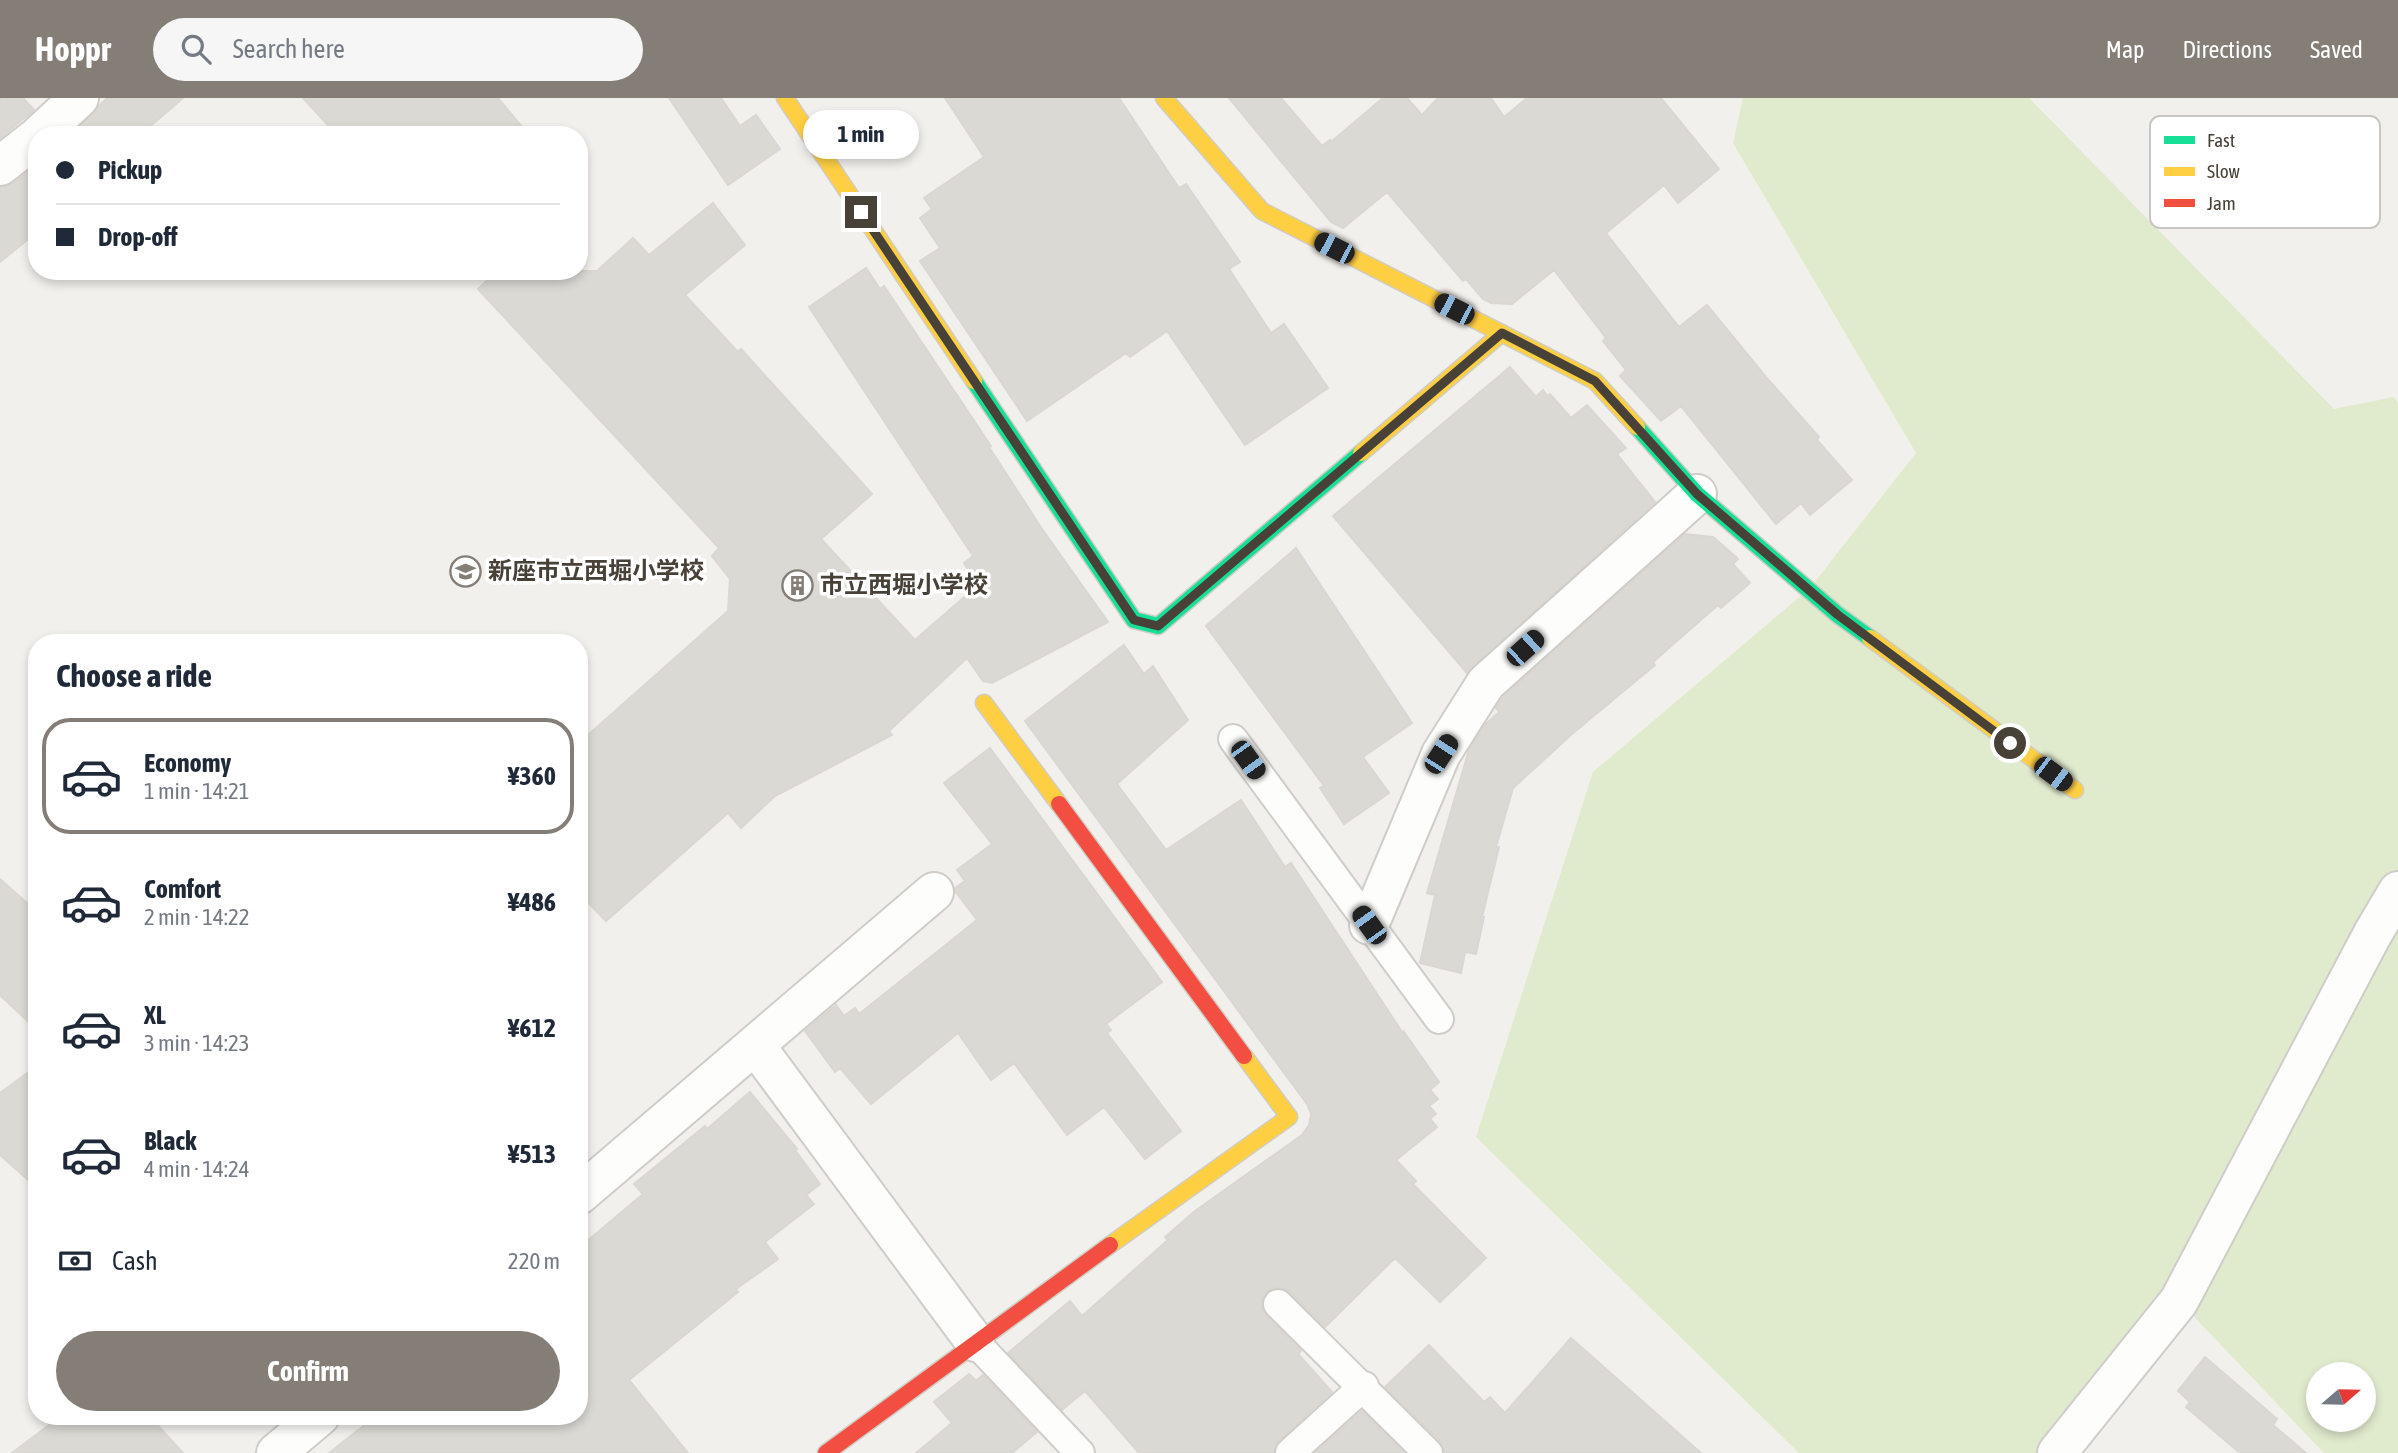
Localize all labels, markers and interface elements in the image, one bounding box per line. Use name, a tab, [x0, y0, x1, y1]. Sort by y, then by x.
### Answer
search box	[153, 18, 643, 81]
text: Hoppr	[35, 30, 111, 68]
icon: search	[177, 30, 215, 68]
text: Search here	[233, 34, 345, 64]
text: Map	[2106, 36, 2144, 63]
text: Directions	[2182, 36, 2272, 63]
text: Saved	[2310, 36, 2363, 63]
callout: 1 min	[803, 110, 919, 159]
legend	[2150, 116, 2380, 228]
text: 1 min	[838, 121, 884, 147]
text: Fast	[2207, 129, 2235, 151]
text: Pickup	[98, 155, 162, 185]
text: Slow	[2207, 160, 2241, 182]
text: Jam	[2207, 192, 2236, 214]
route end	[845, 196, 877, 228]
text: Drop-off	[98, 222, 178, 252]
car	[1311, 229, 1358, 267]
car	[1431, 290, 1478, 328]
school or university icon: 新座市立西堀小学校	[448, 554, 482, 588]
place label: 新座市立西堀小学校	[488, 557, 704, 584]
building icon: 市立西堀小学校	[780, 568, 814, 602]
place label: 市立西堀小学校	[820, 571, 988, 598]
car	[1503, 626, 1548, 670]
text: Choose a ride	[56, 657, 212, 694]
route start	[1994, 727, 2026, 759]
car	[1421, 731, 1462, 777]
car	[1228, 737, 1269, 783]
icon: car	[60, 745, 123, 808]
text: Economy	[144, 748, 231, 778]
car	[2030, 753, 2077, 795]
text: ¥360	[508, 761, 556, 791]
text: 1 min · 14:21	[144, 778, 250, 804]
icon: car	[60, 871, 123, 934]
text: Comfort	[144, 874, 221, 904]
text: ¥486	[508, 887, 556, 917]
car	[1349, 902, 1390, 948]
text: 2 min · 14:22	[144, 904, 250, 930]
icon: car	[60, 997, 123, 1060]
text: XL	[144, 1000, 166, 1030]
text: ¥612	[508, 1013, 556, 1043]
text: 3 min · 14:23	[144, 1030, 250, 1056]
icon: car	[60, 1123, 123, 1186]
text: Black	[144, 1126, 196, 1156]
text: ¥513	[508, 1139, 556, 1169]
text: 4 min · 14:24	[144, 1156, 250, 1182]
icon: cash	[56, 1242, 94, 1280]
text: Cash	[112, 1246, 158, 1276]
text: 220 m	[508, 1248, 560, 1274]
button: Confirm	[56, 1331, 560, 1411]
north arrow	[2306, 1362, 2376, 1432]
map controls	[2306, 1362, 2376, 1432]

